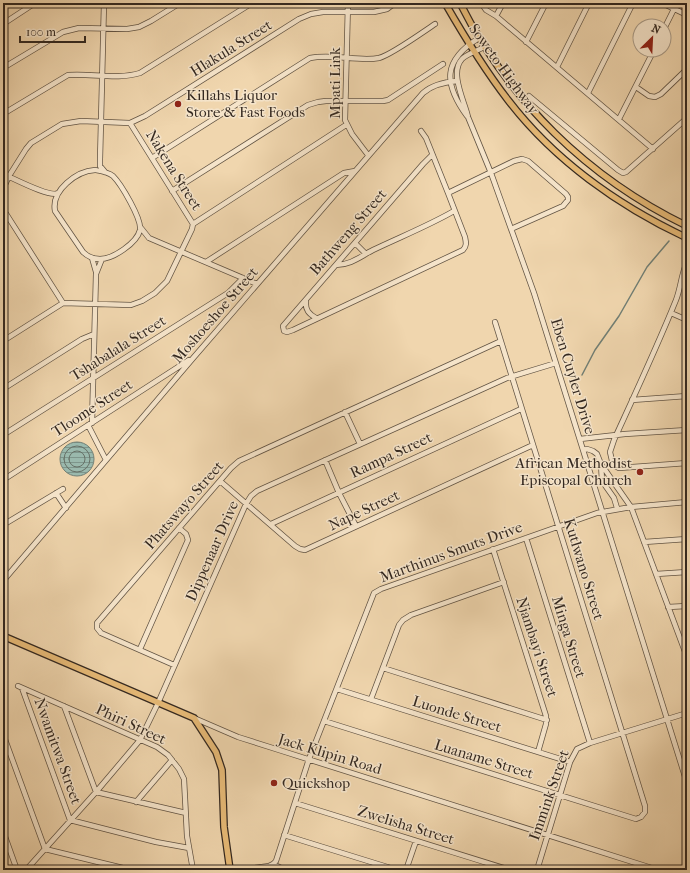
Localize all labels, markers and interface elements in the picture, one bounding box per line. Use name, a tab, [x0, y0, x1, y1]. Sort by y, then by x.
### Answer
street label: Hlakula Street	[187, 15, 276, 80]
scale bar	[20, 18, 85, 44]
north arrow	[632, 18, 672, 58]
street label: Soweto Highway	[465, 20, 543, 119]
text: N	[649, 22, 663, 37]
text: 100 m	[26, 25, 56, 39]
street label: Mpati Link	[326, 47, 344, 119]
place label: Killahs Liquor Store & Fast Foods	[186, 86, 305, 121]
marker: Killahs Liquor Store & Fast Foods	[173, 99, 183, 109]
street label: Nakena Street	[142, 126, 206, 214]
street label: Bathweng Street	[306, 185, 391, 279]
street label: Moshoeshoe Street	[168, 263, 262, 367]
street label: Tshabalala Street	[67, 311, 170, 385]
street label: Eben Cuyler Drive	[547, 316, 599, 437]
street label: Tloome Street	[48, 375, 136, 441]
street label: Rampa Street	[347, 428, 435, 482]
place label: African Methodist Episcopal Church	[514, 454, 633, 489]
street label: Phatswayo Street	[141, 457, 228, 553]
marker: African Methodist Episcopal Church	[635, 467, 645, 477]
street label: Nape Street	[326, 485, 403, 534]
street label: Dippenaar Drive	[182, 497, 242, 604]
street label: Kutlwano Street	[560, 516, 608, 623]
street label: Marthinus Smuts Drive	[377, 518, 525, 586]
street label: Minga Street	[548, 594, 590, 681]
street label: Njambayi Street	[512, 595, 562, 700]
street label: Luonde Street	[410, 692, 504, 736]
street label: Nwamitwa Street	[30, 695, 86, 807]
street label: Phiri Street	[93, 700, 170, 748]
street label: Jack Klipin Road	[275, 729, 385, 779]
street label: Luaname Street	[432, 735, 536, 783]
street label: Immink Street	[525, 747, 573, 843]
place label: Quickshop	[282, 774, 350, 792]
marker: Quickshop	[269, 778, 279, 788]
street label: Zwelisha Street	[355, 802, 457, 848]

